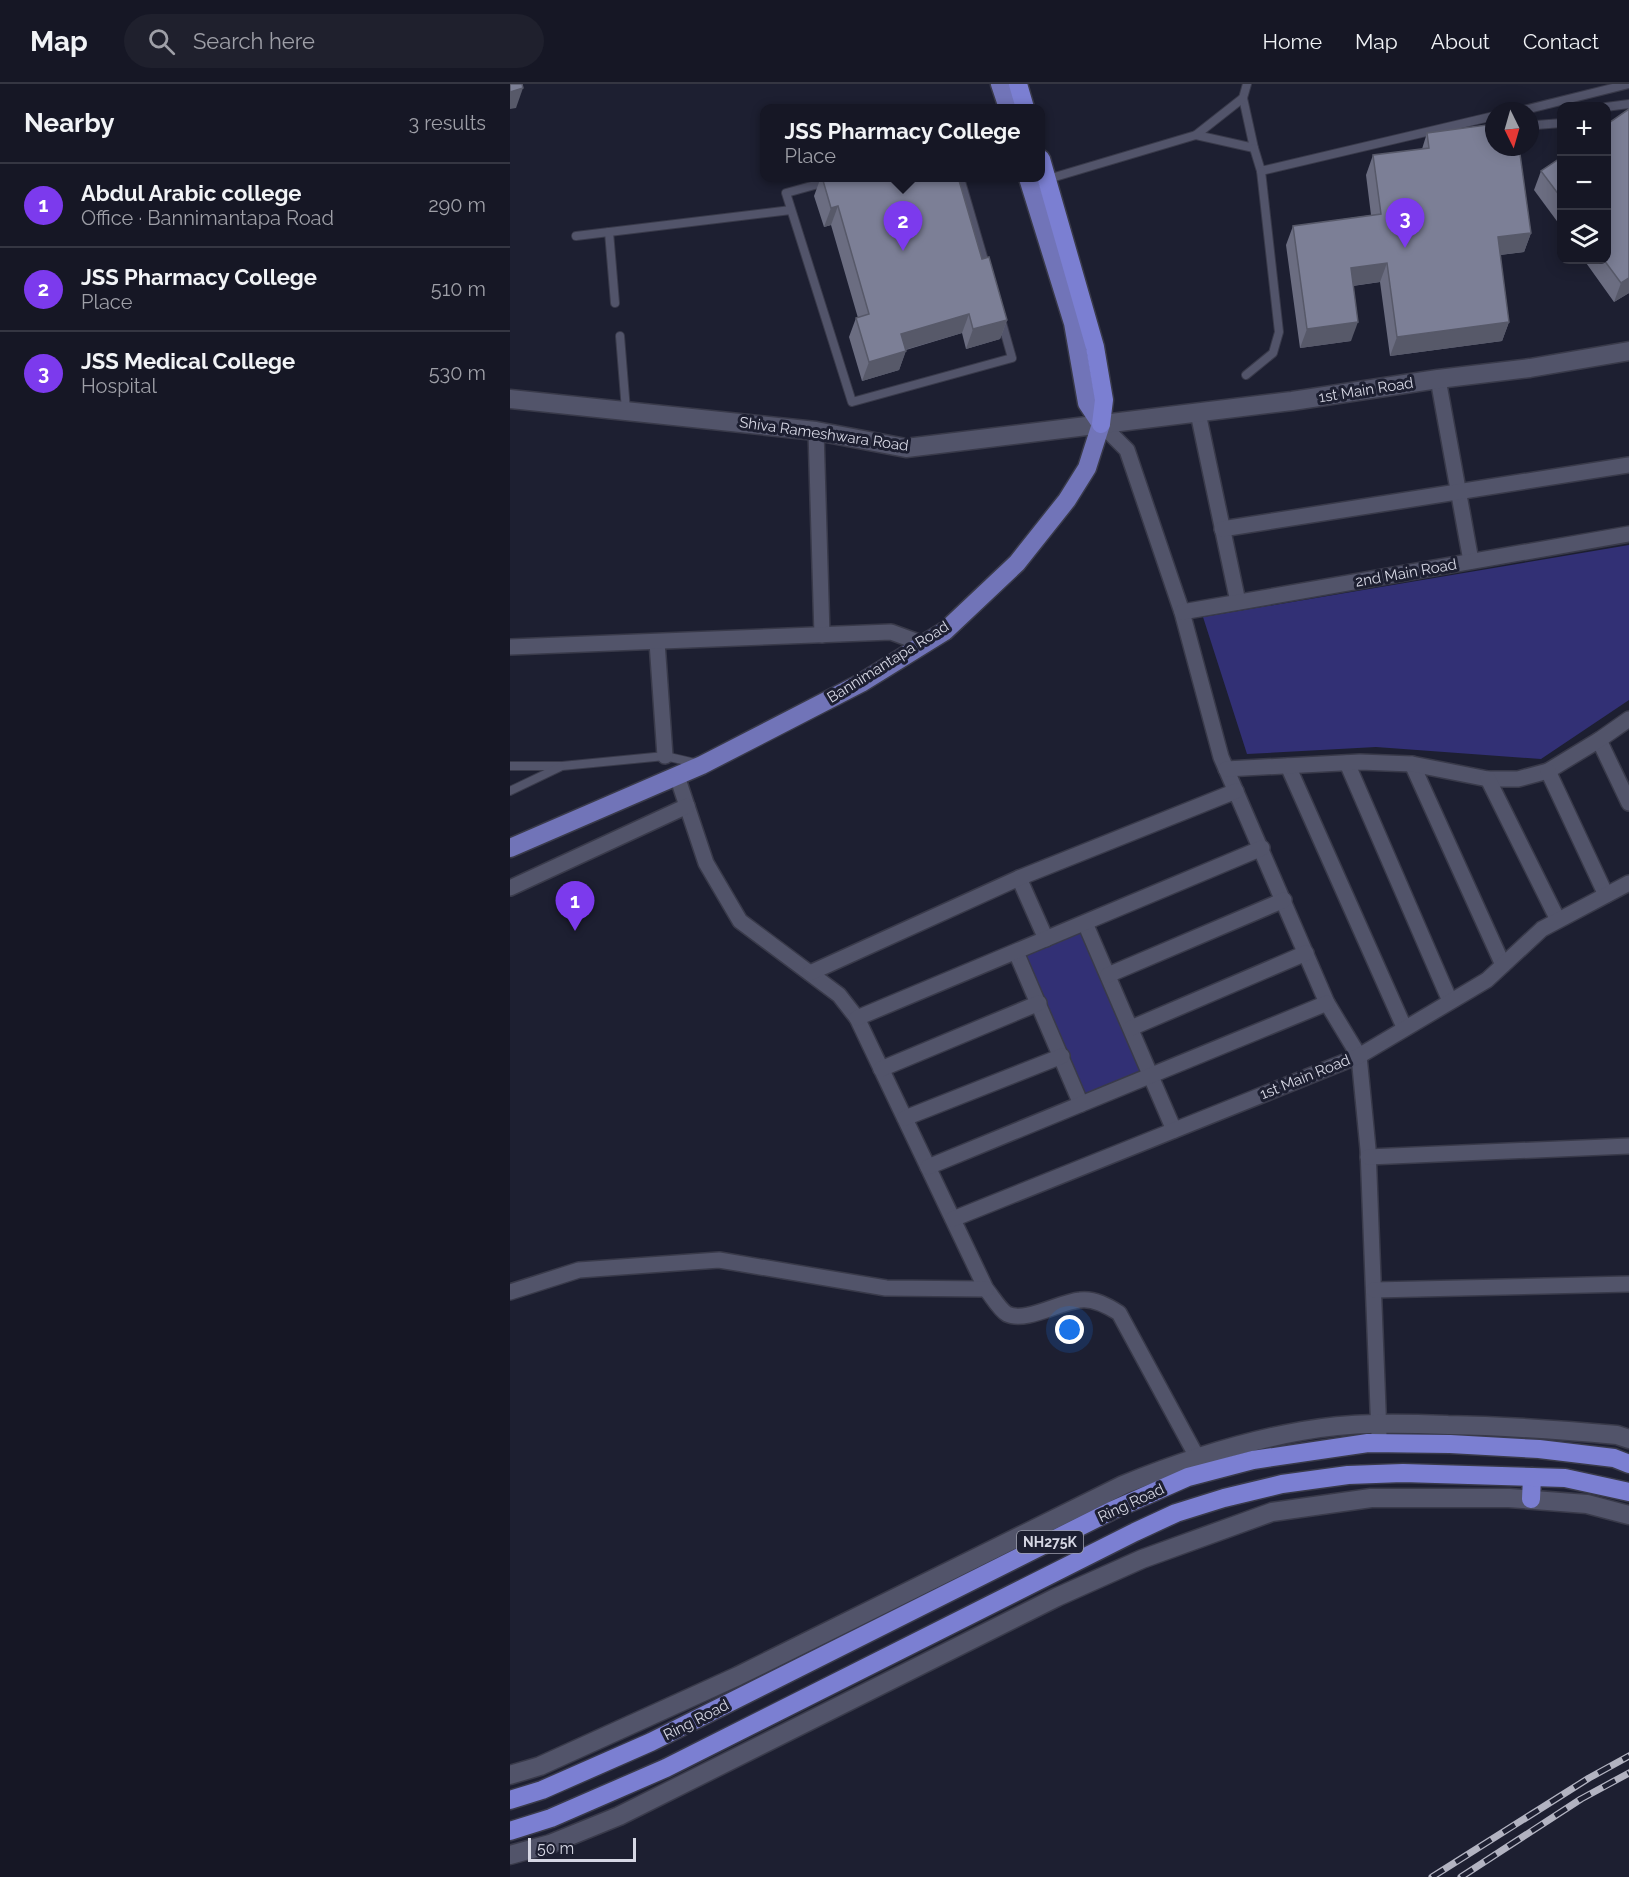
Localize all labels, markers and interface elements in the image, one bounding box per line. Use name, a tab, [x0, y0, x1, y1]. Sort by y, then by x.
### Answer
search box	[124, 14, 544, 68]
text: Map	[30, 25, 88, 58]
icon: search	[145, 25, 178, 58]
text: Search here	[193, 28, 315, 54]
text: Home	[1263, 29, 1322, 54]
text: Map	[1355, 29, 1398, 54]
text: About	[1431, 29, 1490, 54]
text: Contact	[1523, 29, 1599, 54]
north arrow	[1485, 102, 1539, 156]
map controls	[1557, 102, 1611, 264]
button: +	[1557, 102, 1611, 156]
popup	[760, 104, 1045, 182]
text: Nearby	[24, 108, 114, 138]
text: 3 results	[408, 111, 486, 135]
text: JSS Pharmacy College	[785, 118, 1020, 144]
text: Place	[785, 144, 836, 168]
button: −	[1557, 156, 1611, 210]
text: Abdul Arabic college	[81, 180, 302, 206]
text: 1	[39, 193, 48, 217]
text: 290 m	[428, 193, 486, 217]
pin: 3	[1386, 198, 1424, 248]
pin: 2	[884, 202, 922, 251]
text: Office · Bannimantapa Road	[81, 206, 334, 230]
button: layers	[1557, 210, 1611, 264]
text: JSS Pharmacy College	[81, 264, 317, 290]
text: 2	[38, 277, 49, 301]
text: 510 m	[431, 277, 486, 301]
text: Place	[81, 290, 132, 314]
text: JSS Medical College	[81, 348, 295, 374]
text: 3	[38, 361, 49, 385]
text: 530 m	[429, 361, 486, 385]
text: Hospital	[81, 374, 157, 398]
street label: 1st Main Road	[1317, 374, 1415, 406]
street label: Shiva Rameshwara Road	[738, 413, 910, 455]
street label: 2nd Main Road	[1354, 555, 1458, 591]
street label: Bannimantapa Road	[824, 617, 952, 707]
pin: 1	[556, 882, 594, 931]
street label: 1st Main Road	[1257, 1051, 1353, 1103]
your location	[1055, 1315, 1084, 1344]
street label: Ring Road	[1095, 1480, 1167, 1526]
road number: NH275K	[1017, 1531, 1083, 1553]
street label: Ring Road	[660, 1696, 732, 1744]
scale bar	[528, 1835, 636, 1862]
text: 50 m	[537, 1839, 574, 1858]

